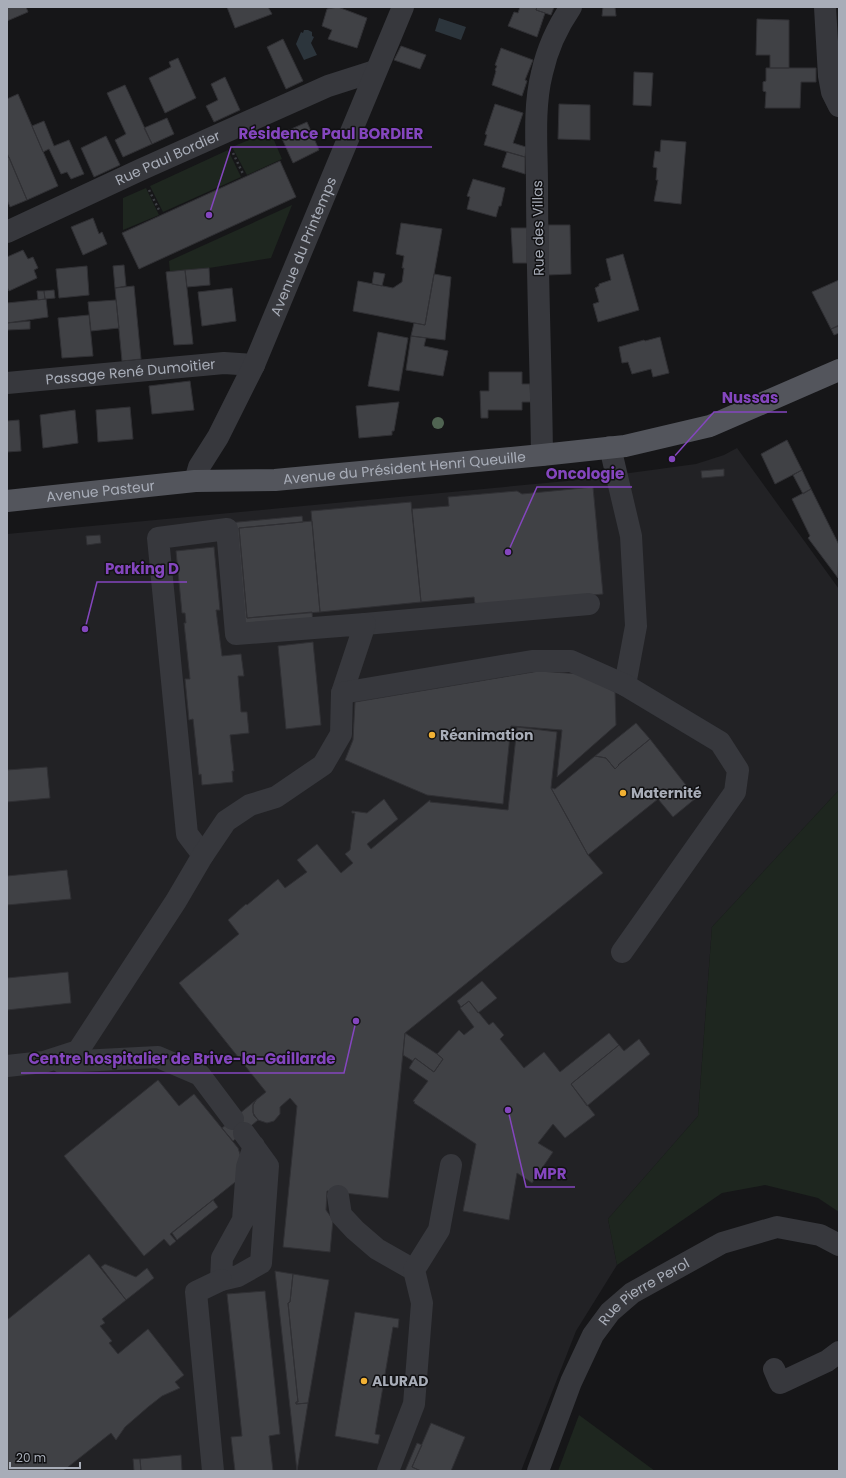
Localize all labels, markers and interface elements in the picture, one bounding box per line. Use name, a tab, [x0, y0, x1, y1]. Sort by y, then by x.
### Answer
callout: Résidence Paul BORDIER	[231, 120, 432, 147]
text: Résidence Paul BORDIER	[239, 123, 424, 144]
street label: Rue Paul Bordier	[112, 125, 223, 190]
street label: Avenue du Printemps	[265, 174, 341, 319]
street label: Rue des Villas	[527, 180, 549, 276]
street label: Passage René Dumoitier	[45, 354, 216, 389]
callout: Nussas	[714, 385, 787, 412]
text: Nussas	[722, 387, 778, 408]
street label: Avenue du Président Henri Queuille	[282, 447, 527, 489]
callout: Oncologie	[537, 460, 632, 487]
text: Oncologie	[546, 463, 624, 484]
street label: Avenue Pasteur	[45, 475, 156, 507]
callout: Parking D	[97, 555, 187, 582]
text: Parking D	[105, 558, 179, 579]
place label: Réanimation	[440, 725, 533, 745]
marker: Réanimation	[427, 730, 437, 740]
place label: Maternité	[631, 783, 702, 803]
marker: Maternité	[618, 788, 628, 798]
callout: Centre hospitalier de Brive-la-Gaillarde	[21, 1046, 344, 1073]
text: Centre hospitalier de Brive-la-Gaillarde	[28, 1048, 336, 1069]
callout: MPR	[526, 1160, 575, 1187]
text: MPR	[534, 1163, 567, 1184]
street label: Rue Pierre Perol	[594, 1253, 693, 1329]
place label: ALURAD	[372, 1371, 429, 1391]
marker: ALURAD	[359, 1376, 369, 1386]
scale bar	[10, 1444, 80, 1470]
text: 20 m	[16, 1449, 46, 1466]

